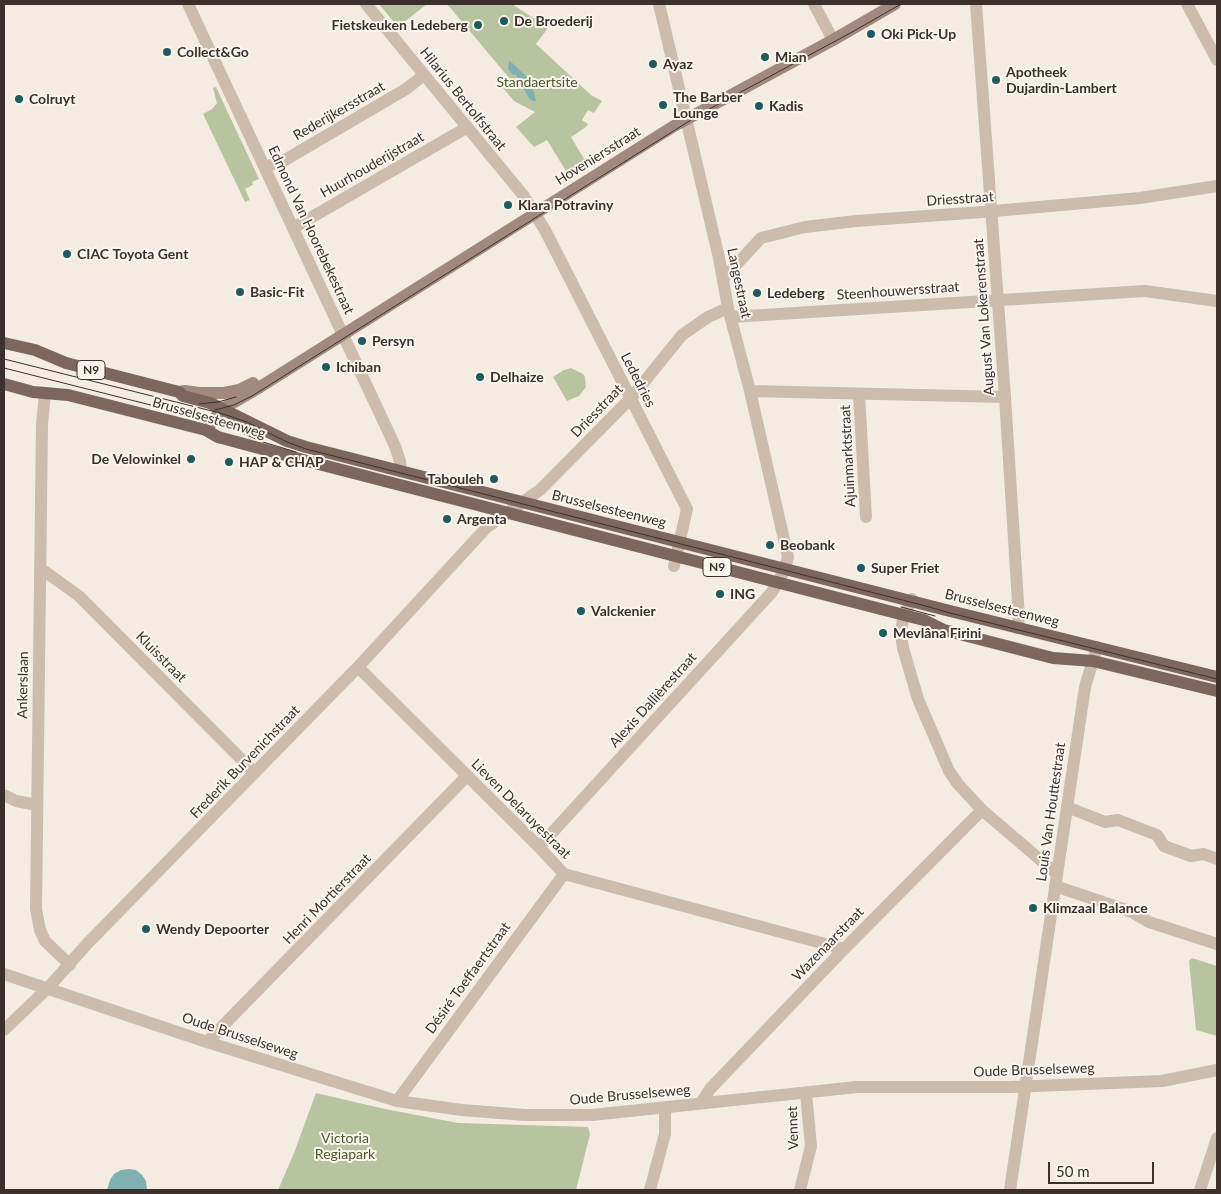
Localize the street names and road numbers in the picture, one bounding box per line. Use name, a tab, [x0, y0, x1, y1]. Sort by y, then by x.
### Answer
street label: Hilarius Bertolfstraat	[416, 44, 510, 154]
street label: Rederijkersstraat	[290, 78, 388, 144]
street label: Hoveniersstraat	[552, 123, 644, 189]
street label: Huurhouderijstraat	[317, 129, 427, 201]
street label: Edmond Van Hoorebekestraat	[265, 143, 357, 317]
street label: Driesstraat	[926, 188, 994, 210]
street label: August Van Lokerenstraat	[970, 238, 998, 396]
street label: Langestraat	[723, 246, 755, 320]
street label: Steenhouwersstraat	[836, 278, 960, 304]
street label: Lededries	[617, 350, 659, 410]
road number: N9	[77, 360, 105, 380]
street label: Driesstraat	[568, 381, 626, 441]
street label: Brusselsesteenweg	[150, 394, 268, 442]
street label: Ajuinmarktstraat	[837, 404, 859, 508]
street label: Brusselsesteenweg	[550, 487, 668, 531]
road number: N9	[703, 558, 731, 576]
street label: Brusselsesteenweg	[943, 586, 1061, 630]
street label: Kluisstraat	[132, 628, 190, 686]
street label: Alexis Dallièrestraat	[606, 649, 700, 751]
street label: Ankerslaan	[14, 651, 32, 719]
street label: Frederik Burvenichstraat	[187, 702, 303, 822]
street label: Louis Van Houttestraat	[1033, 741, 1069, 883]
street label: Lieven Delaruyestraat	[468, 756, 574, 862]
street label: Henri Mortierstraat	[279, 850, 375, 948]
street label: Wazenaarstraat	[789, 904, 867, 984]
street label: Désiré Toeffaertstraat	[422, 919, 514, 1037]
street label: Oude Brusselseweg	[180, 1009, 300, 1063]
street label: Oude Brusselseweg	[973, 1059, 1095, 1081]
street label: Oude Brusselseweg	[569, 1081, 691, 1109]
street label: Vennet	[784, 1106, 802, 1150]

